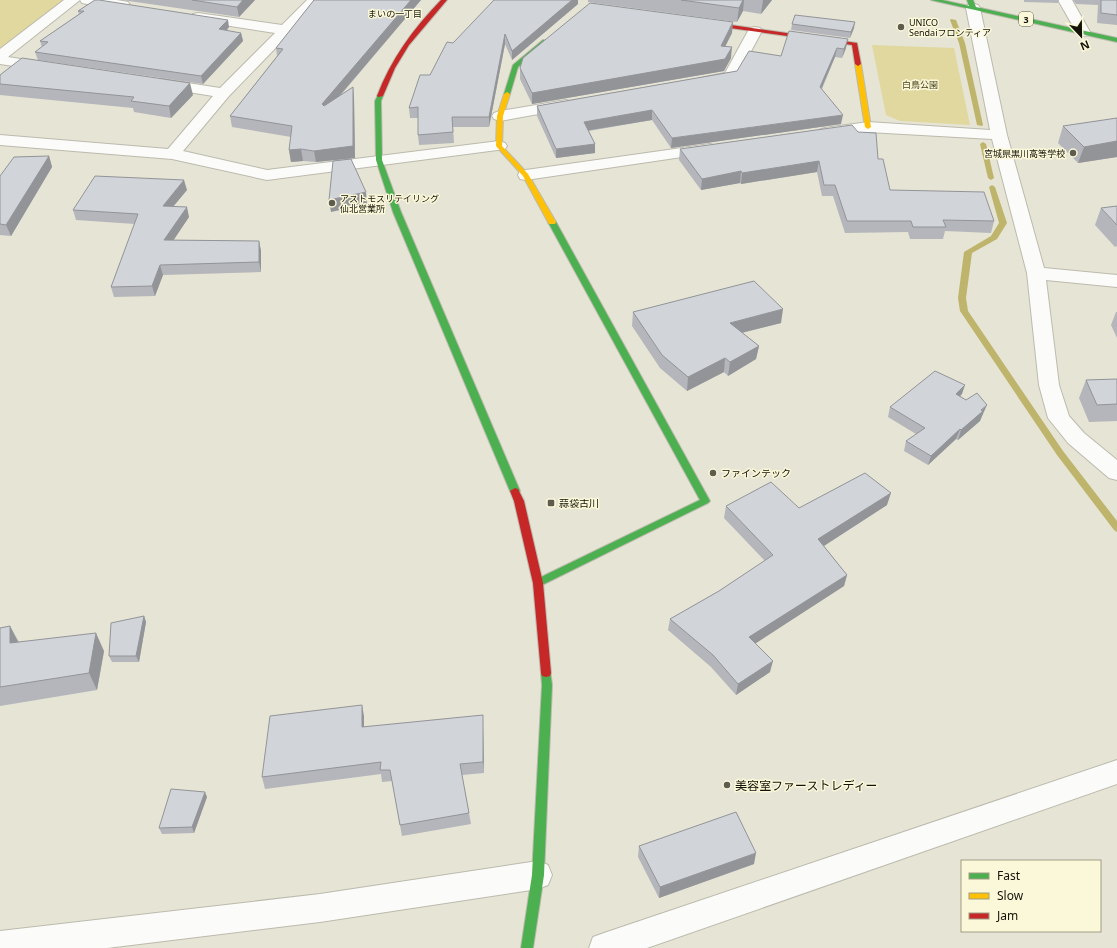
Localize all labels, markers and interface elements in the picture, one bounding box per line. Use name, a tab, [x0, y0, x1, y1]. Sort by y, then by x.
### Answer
district label: まいの一丁目	[368, 7, 422, 20]
road number: 3	[1019, 12, 1033, 26]
place label: UNICO Sendaiフロンティア	[909, 16, 991, 39]
north arrow	[1061, 16, 1101, 56]
marker: UNICO Sendaiフロンティア	[896, 22, 906, 32]
text: N	[1078, 37, 1092, 54]
park label: 白鳥公園	[902, 78, 938, 91]
place label: 宮城県黒川高等学校	[984, 147, 1065, 160]
marker: 宮城県黒川高等学校	[1068, 148, 1078, 158]
place label: アストモスリテイリング 仙北営業所	[339, 192, 439, 215]
marker: アストモスリテイリング 仙北営業所	[327, 198, 337, 208]
place label: ファインテック	[721, 466, 791, 480]
marker: ファインテック	[708, 468, 718, 478]
place label: 蒜袋古川	[559, 496, 599, 510]
marker: 蒜袋古川	[546, 498, 556, 508]
place label: 美容室ファーストレディー	[735, 777, 878, 794]
marker: 美容室ファーストレディー	[722, 780, 732, 790]
legend	[961, 860, 1101, 932]
text: Fast	[997, 867, 1021, 884]
text: Slow	[997, 887, 1024, 904]
text: Jam	[996, 907, 1018, 924]

